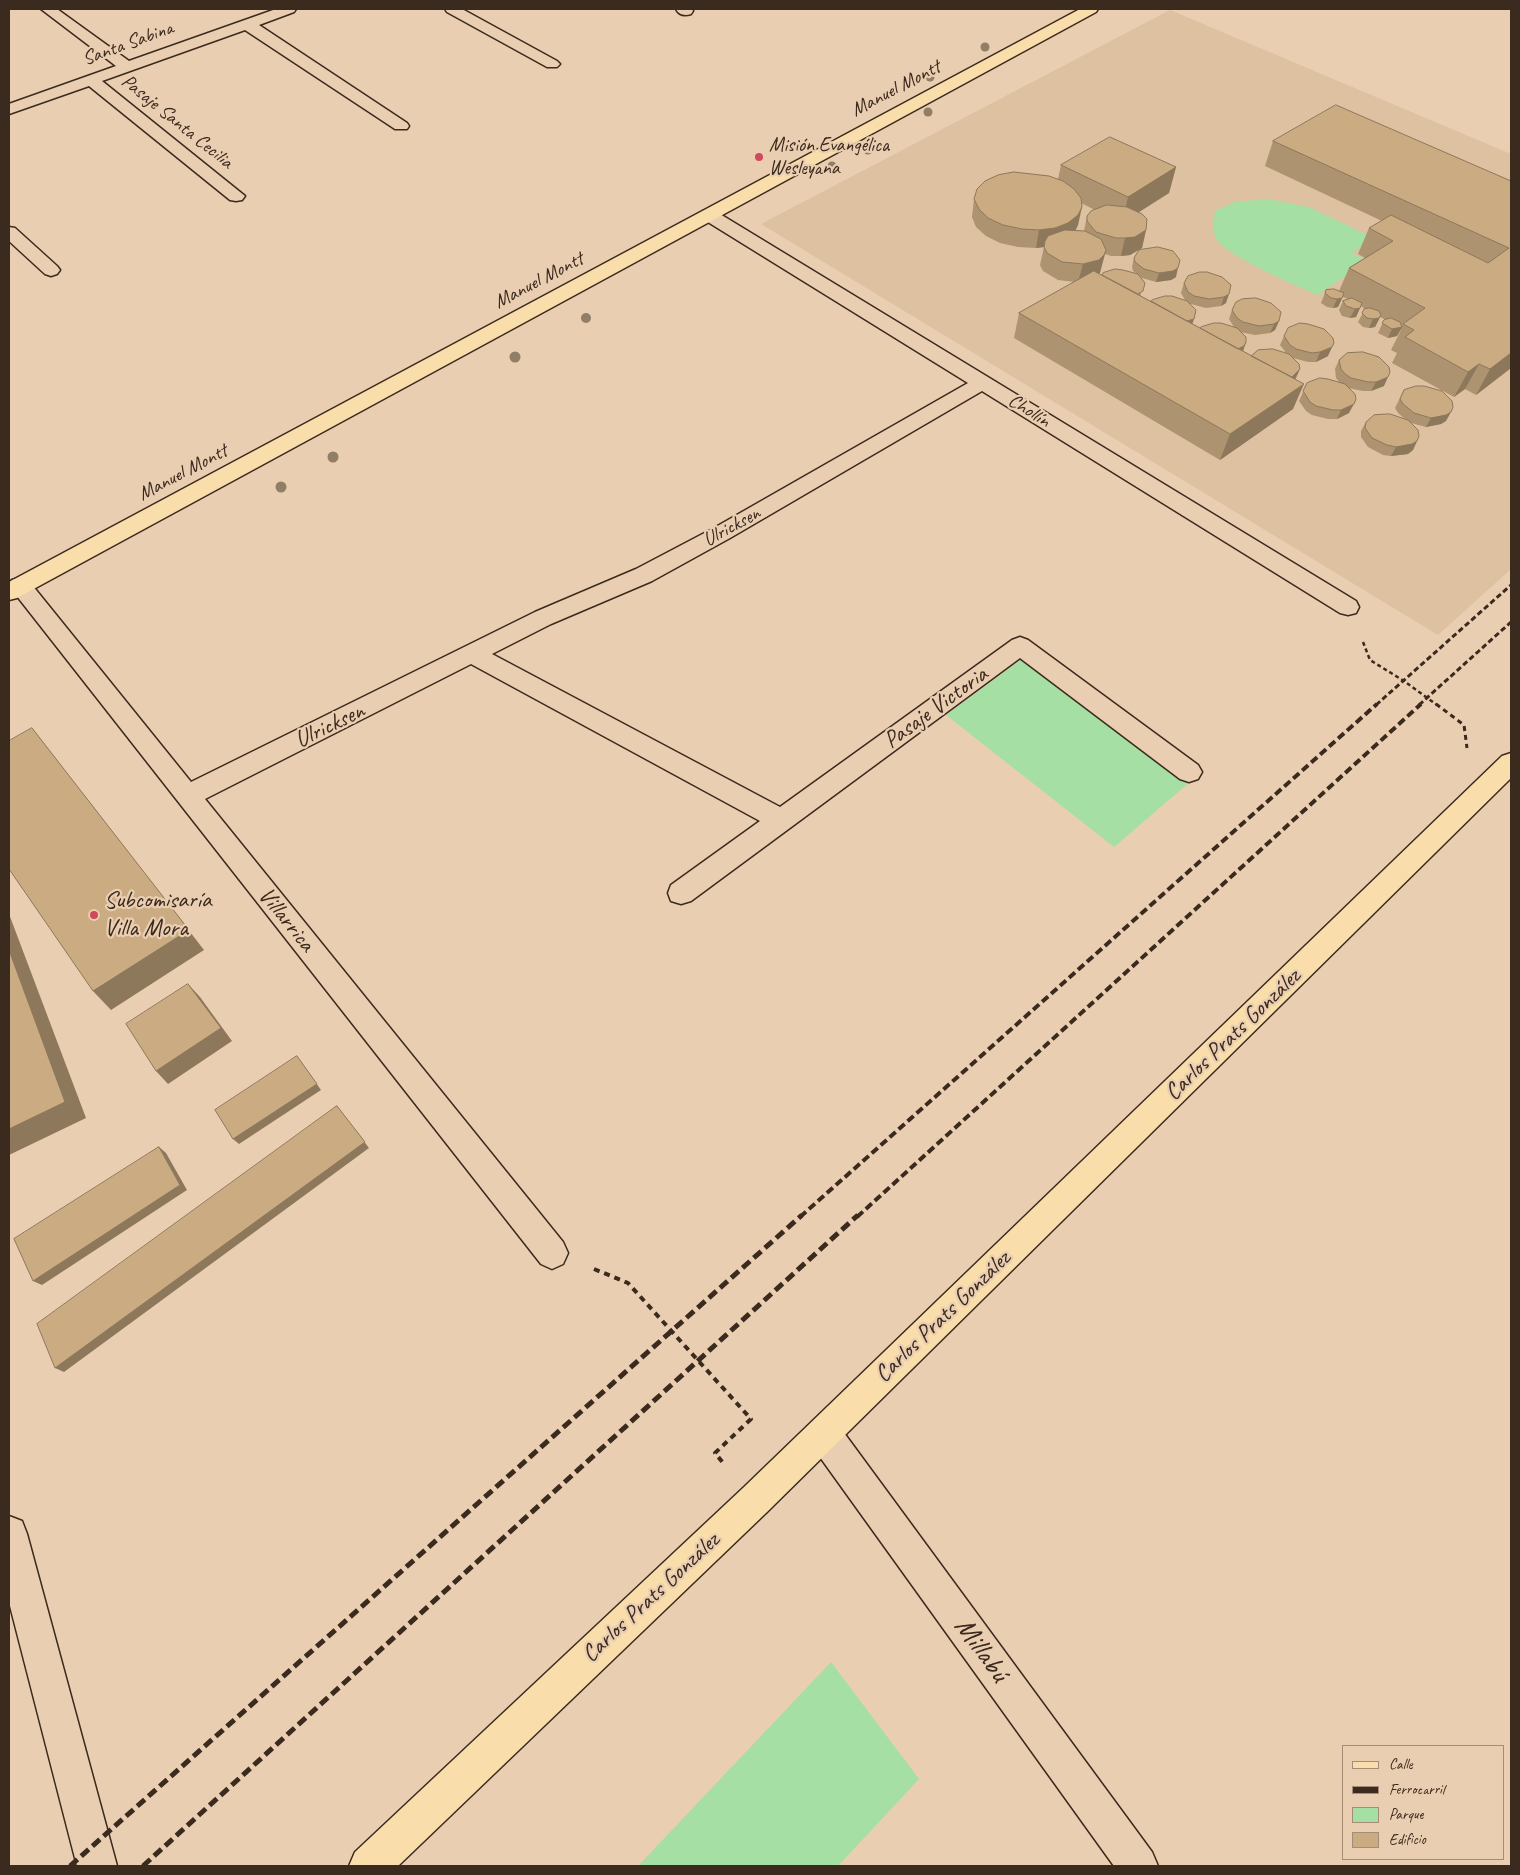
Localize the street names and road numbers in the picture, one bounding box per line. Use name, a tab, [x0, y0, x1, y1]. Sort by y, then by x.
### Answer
street label: Santa Sabina	[79, 17, 177, 71]
street label: Manuel Montt	[847, 55, 945, 123]
street label: Pasaje Santa Cecilia	[116, 70, 238, 174]
street label: Manuel Montt	[490, 247, 588, 315]
street label: Chollín	[1003, 389, 1055, 433]
street label: Manuel Montt	[134, 439, 232, 507]
street label: Ulricksen	[699, 502, 765, 552]
street label: Pasaje Victoria	[878, 661, 994, 755]
street label: Ulricksen	[290, 697, 370, 755]
street label: Villarrica	[251, 882, 321, 958]
street label: Carlos Prats González	[1159, 963, 1307, 1107]
street label: Carlos Prats González	[869, 1245, 1017, 1389]
street label: Carlos Prats González	[576, 1527, 726, 1669]
street label: Millabú	[946, 1611, 1016, 1689]

